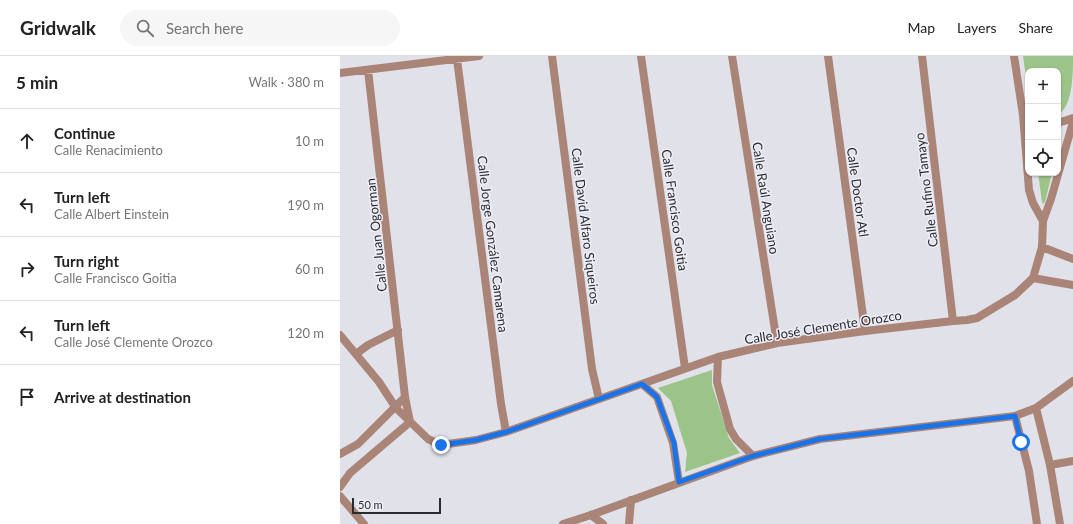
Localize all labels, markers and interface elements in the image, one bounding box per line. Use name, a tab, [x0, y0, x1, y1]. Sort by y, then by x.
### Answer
search box	[120, 10, 400, 46]
text: Gridwalk	[20, 16, 96, 39]
icon: search	[134, 17, 156, 39]
text: Search here	[166, 19, 243, 37]
text: Map	[907, 19, 935, 36]
text: Layers	[957, 19, 997, 36]
text: Share	[1019, 19, 1053, 36]
map controls	[1025, 68, 1061, 176]
button: +	[1025, 68, 1061, 104]
text: 5 min	[16, 72, 58, 93]
text: Walk · 380 m	[248, 74, 324, 90]
button: −	[1025, 104, 1061, 140]
text: Continue	[54, 124, 115, 142]
icon: ahead	[16, 130, 38, 152]
street label: Calle Rufino Tamayo	[911, 132, 941, 248]
text: 10 m	[295, 133, 324, 149]
button: locate	[1025, 140, 1061, 176]
street label: Calle Raúl Anguiano	[749, 141, 783, 255]
text: Calle Renacimiento	[54, 142, 163, 158]
street label: Calle Doctor Atl	[844, 146, 872, 238]
street label: Calle David Alfaro Siqueiros	[568, 147, 604, 306]
street label: Calle Francisco Goitia	[659, 148, 691, 272]
street label: Calle Jorge González Camarena	[474, 155, 512, 333]
street label: Calle Juan Ogorman	[362, 177, 390, 293]
text: Turn left	[54, 188, 110, 206]
icon: left	[16, 194, 38, 216]
text: 190 m	[287, 197, 324, 213]
text: Calle Albert Einstein	[54, 206, 169, 222]
text: Turn right	[54, 252, 119, 270]
icon: right	[16, 258, 38, 280]
text: 60 m	[295, 261, 324, 277]
text: Calle Francisco Goitia	[54, 270, 177, 286]
street label: Calle José Clemente Orozco	[743, 307, 903, 347]
text: Turn left	[54, 316, 110, 334]
icon: left	[16, 322, 38, 344]
text: 120 m	[287, 325, 324, 341]
text: Calle José Clemente Orozco	[54, 334, 213, 350]
icon: arrive	[16, 386, 38, 408]
text: Arrive at destination	[54, 388, 191, 406]
route start	[1012, 433, 1030, 451]
route end	[432, 436, 450, 454]
scale bar	[352, 496, 441, 515]
text: 50 m	[358, 498, 383, 511]

